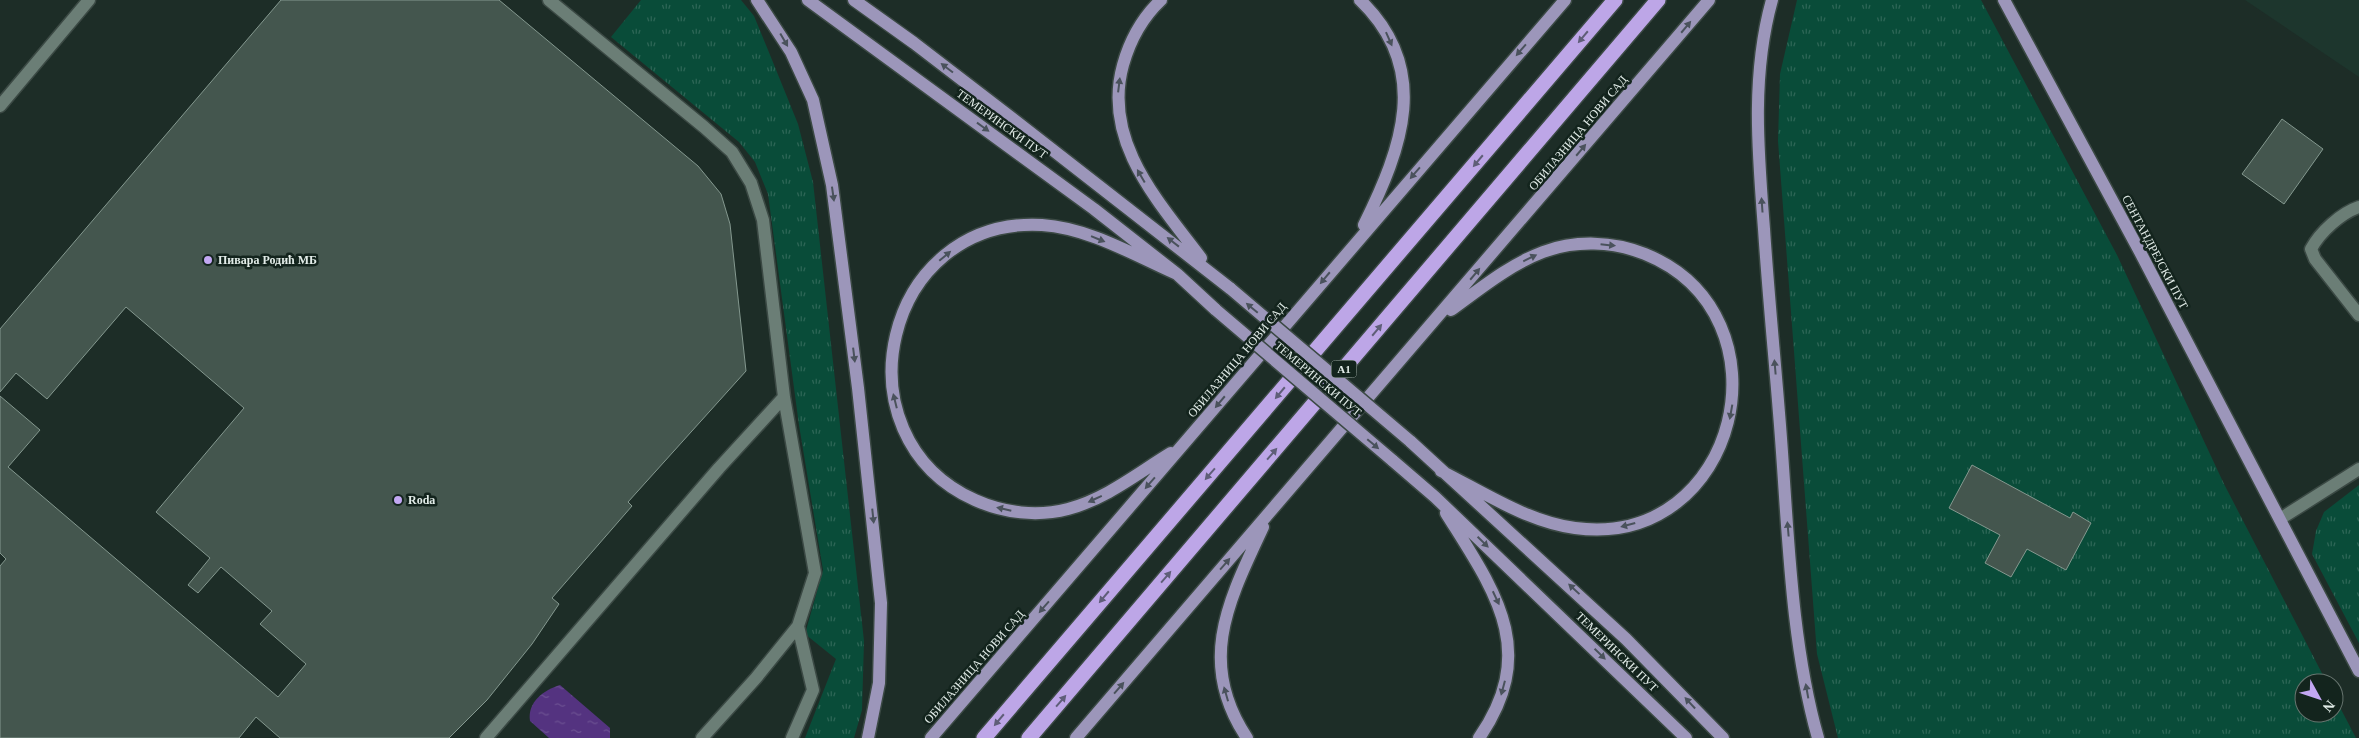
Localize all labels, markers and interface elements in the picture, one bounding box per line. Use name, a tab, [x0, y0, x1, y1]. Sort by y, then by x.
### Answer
one-way arrow	[1680, 21, 1692, 33]
one-way arrow	[1578, 30, 1589, 43]
one-way arrow	[1385, 32, 1393, 46]
one-way arrow	[780, 34, 789, 47]
one-way arrow	[1516, 43, 1527, 56]
one-way arrow	[940, 63, 954, 73]
street label: ОБИЛАЗНИЦА НОВИ САД	[1526, 73, 1630, 193]
one-way arrow	[1115, 77, 1123, 93]
street label: ТЕМЕРИНСКИ ПУТ	[954, 86, 1051, 162]
one-way arrow	[976, 122, 990, 132]
one-way arrow	[1575, 144, 1586, 157]
one-way arrow	[1472, 154, 1484, 166]
one-way arrow	[1410, 167, 1421, 179]
one-way arrow	[1137, 170, 1146, 183]
one-way arrow	[830, 186, 838, 202]
street label: СЕНТАНДРЕЈСКИ ПУТ	[2119, 193, 2191, 312]
one-way arrow	[1757, 197, 1765, 213]
one-way arrow	[1091, 236, 1105, 244]
one-way arrow	[1166, 237, 1179, 248]
one-way arrow	[1601, 241, 1617, 249]
one-way arrow	[939, 251, 951, 262]
place label: Пивара Родић МБ	[218, 253, 317, 267]
marker: Пивара Родић МБ	[202, 254, 214, 266]
one-way arrow	[1523, 254, 1537, 262]
one-way arrow	[1470, 268, 1481, 281]
one-way arrow	[1320, 272, 1331, 284]
street label: ОБИЛАЗНИЦА НОВИ САД	[1185, 300, 1289, 420]
one-way arrow	[1246, 302, 1259, 313]
one-way arrow	[1372, 324, 1383, 337]
street label: ТЕМЕРИНСКИ ПУТ	[1272, 339, 1365, 420]
one-way arrow	[850, 347, 858, 363]
one-way arrow	[1771, 359, 1779, 375]
road number: A1	[1332, 360, 1356, 378]
one-way arrow	[1274, 386, 1286, 398]
one-way arrow	[891, 394, 899, 409]
one-way arrow	[1214, 395, 1225, 408]
one-way arrow	[1727, 404, 1735, 420]
one-way arrow	[1367, 438, 1379, 450]
one-way arrow	[1266, 448, 1277, 460]
one-way arrow	[1205, 467, 1216, 480]
one-way arrow	[1144, 477, 1155, 490]
place label: Roda	[408, 493, 435, 507]
marker: Roda	[392, 494, 404, 506]
one-way arrow	[1088, 495, 1102, 503]
one-way arrow	[997, 505, 1012, 513]
one-way arrow	[869, 509, 877, 525]
one-way arrow	[1620, 521, 1635, 529]
one-way arrow	[1784, 521, 1792, 537]
one-way arrow	[1476, 536, 1488, 548]
one-way arrow	[1219, 558, 1230, 570]
one-way arrow	[1161, 571, 1172, 584]
one-way arrow	[1568, 583, 1580, 595]
one-way arrow	[1099, 590, 1110, 603]
one-way arrow	[1492, 591, 1500, 605]
one-way arrow	[1038, 600, 1050, 612]
street label: ОБИЛАЗНИЦА НОВИ САД	[921, 607, 1027, 727]
street label: ТЕМЕРИНСКИ ПУТ	[1573, 609, 1661, 695]
one-way arrow	[1594, 648, 1606, 660]
north arrow	[2294, 673, 2344, 723]
one-way arrow	[1114, 681, 1125, 694]
one-way arrow	[1498, 681, 1506, 696]
one-way arrow	[1802, 682, 1810, 698]
one-way arrow	[1222, 687, 1230, 702]
one-way arrow	[1055, 695, 1066, 708]
one-way arrow	[1684, 697, 1696, 709]
text: N	[2320, 697, 2338, 715]
one-way arrow	[993, 714, 1005, 726]

